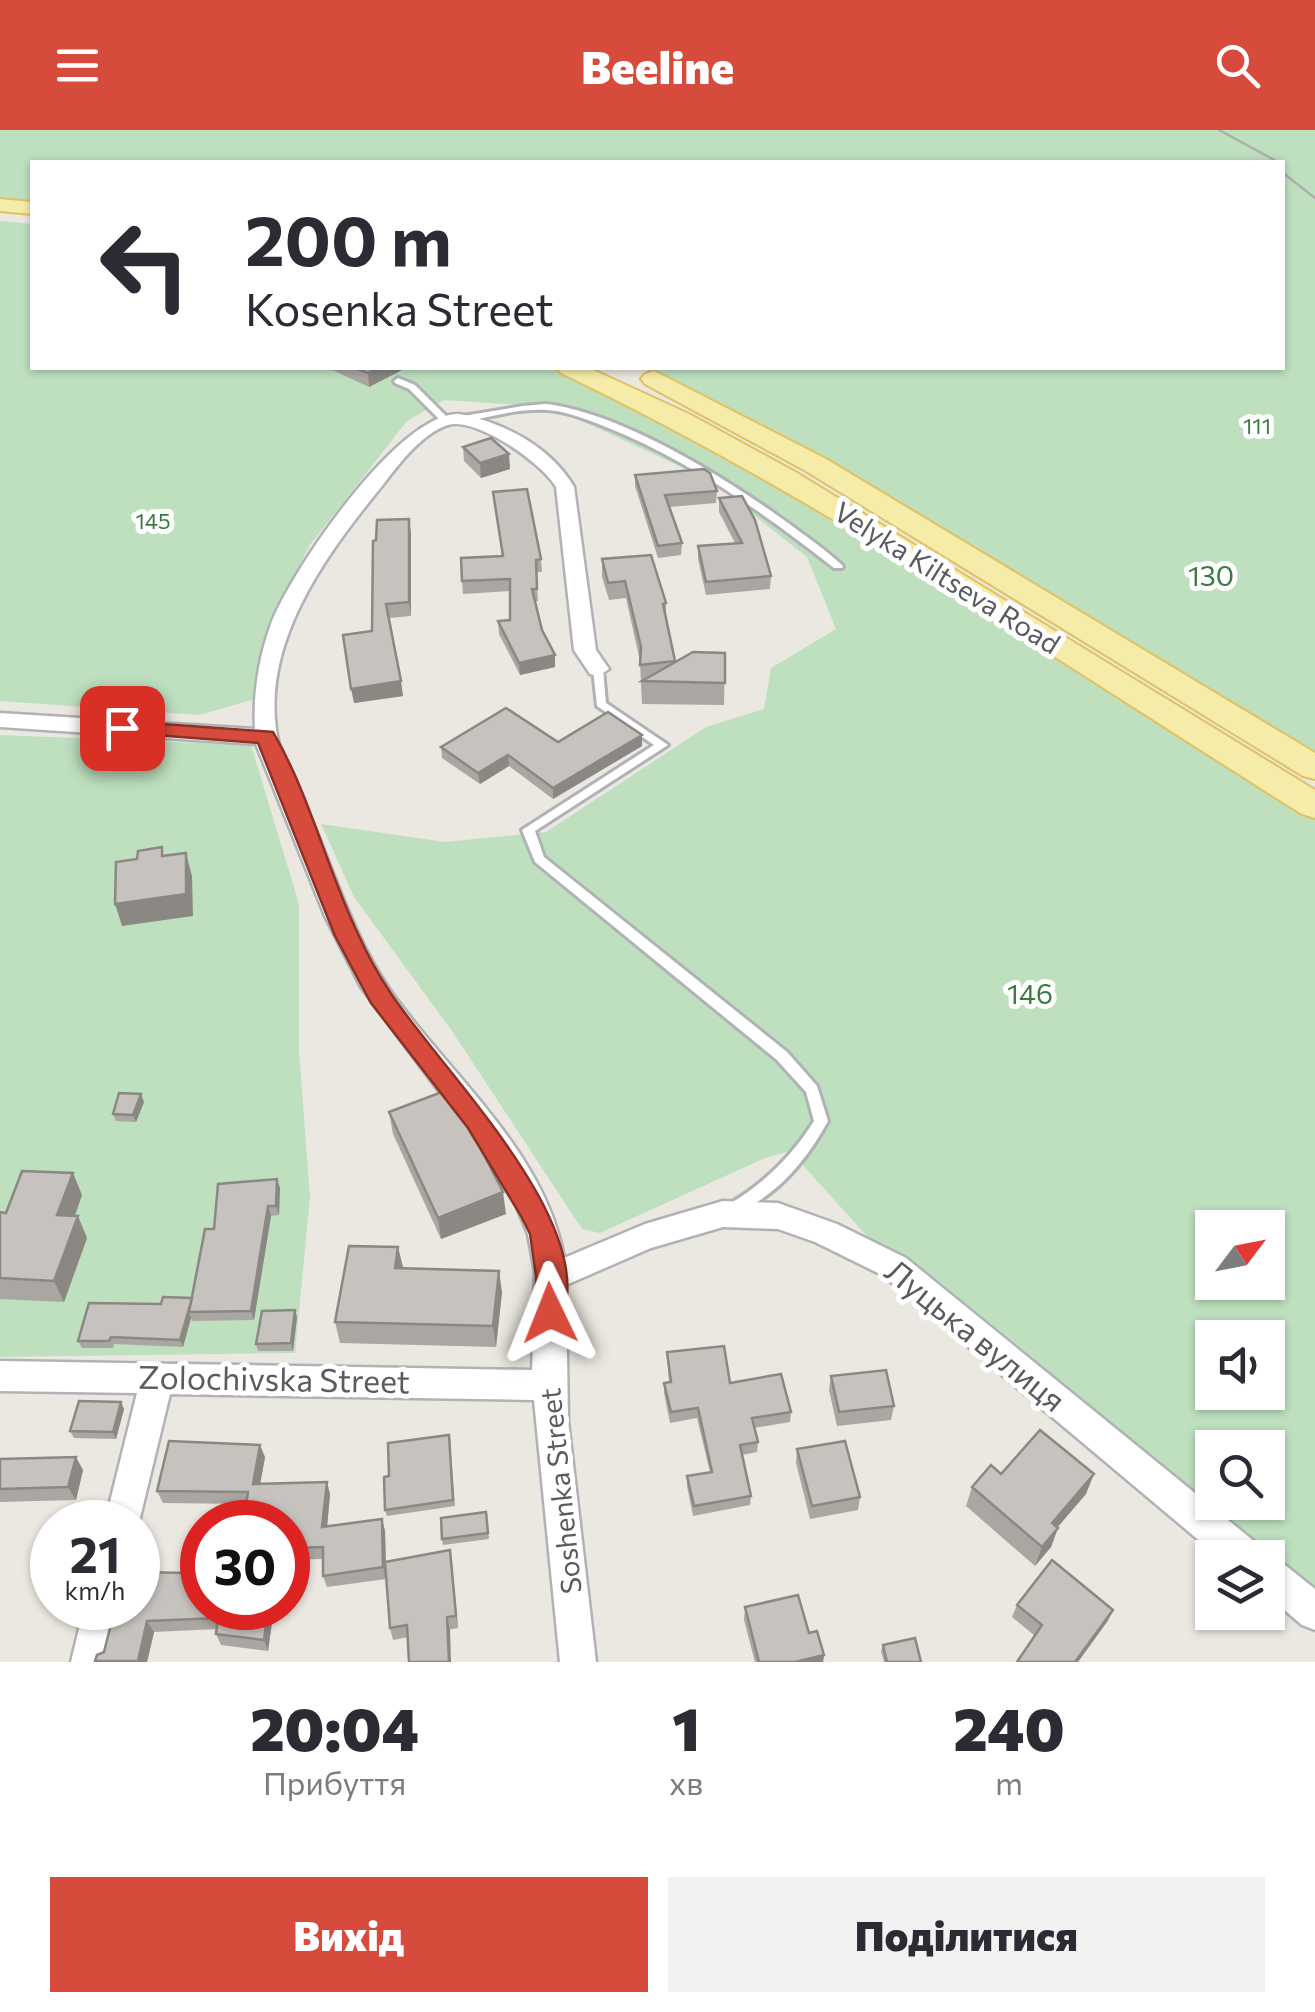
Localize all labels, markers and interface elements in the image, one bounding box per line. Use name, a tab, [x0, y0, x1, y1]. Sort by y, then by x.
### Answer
icon: menu	[50, 38, 105, 93]
text: Beeline	[581, 38, 734, 93]
icon: search	[1210, 38, 1265, 93]
text: 200 m	[245, 195, 452, 280]
icon: left	[80, 200, 210, 330]
text: Kosenka Street	[245, 280, 554, 335]
park label: 111	[1243, 412, 1271, 439]
street label: Velyka Kiltseva Road	[828, 494, 1067, 660]
park label: 145	[135, 507, 171, 534]
park label: 130	[1188, 558, 1234, 592]
pin	[80, 686, 165, 771]
icon: arrive	[95, 701, 150, 756]
park label: 146	[1007, 976, 1053, 1010]
north arrow	[1195, 1210, 1285, 1300]
map controls	[1195, 1210, 1285, 1630]
street label: Луцька вулиця	[878, 1250, 1074, 1419]
position arrow	[498, 1261, 602, 1365]
button: sound	[1195, 1320, 1285, 1410]
street label: Zolochivska Street	[138, 1356, 410, 1400]
street label: Soshenka Street	[532, 1386, 588, 1596]
button: search	[1195, 1430, 1285, 1520]
speed limit sign: 30	[180, 1500, 310, 1630]
text: 21	[69, 1522, 121, 1583]
button: layers	[1195, 1540, 1285, 1630]
text: km/h	[65, 1575, 125, 1605]
text: 20:04	[250, 1690, 419, 1763]
text: 1	[672, 1690, 700, 1763]
text: 240	[953, 1690, 1065, 1763]
text: Прибуття	[263, 1762, 406, 1802]
text: хв	[669, 1762, 703, 1802]
text: m	[995, 1762, 1023, 1802]
button: Вихід	[50, 1877, 648, 1992]
button: Поділитися	[668, 1877, 1265, 1992]

